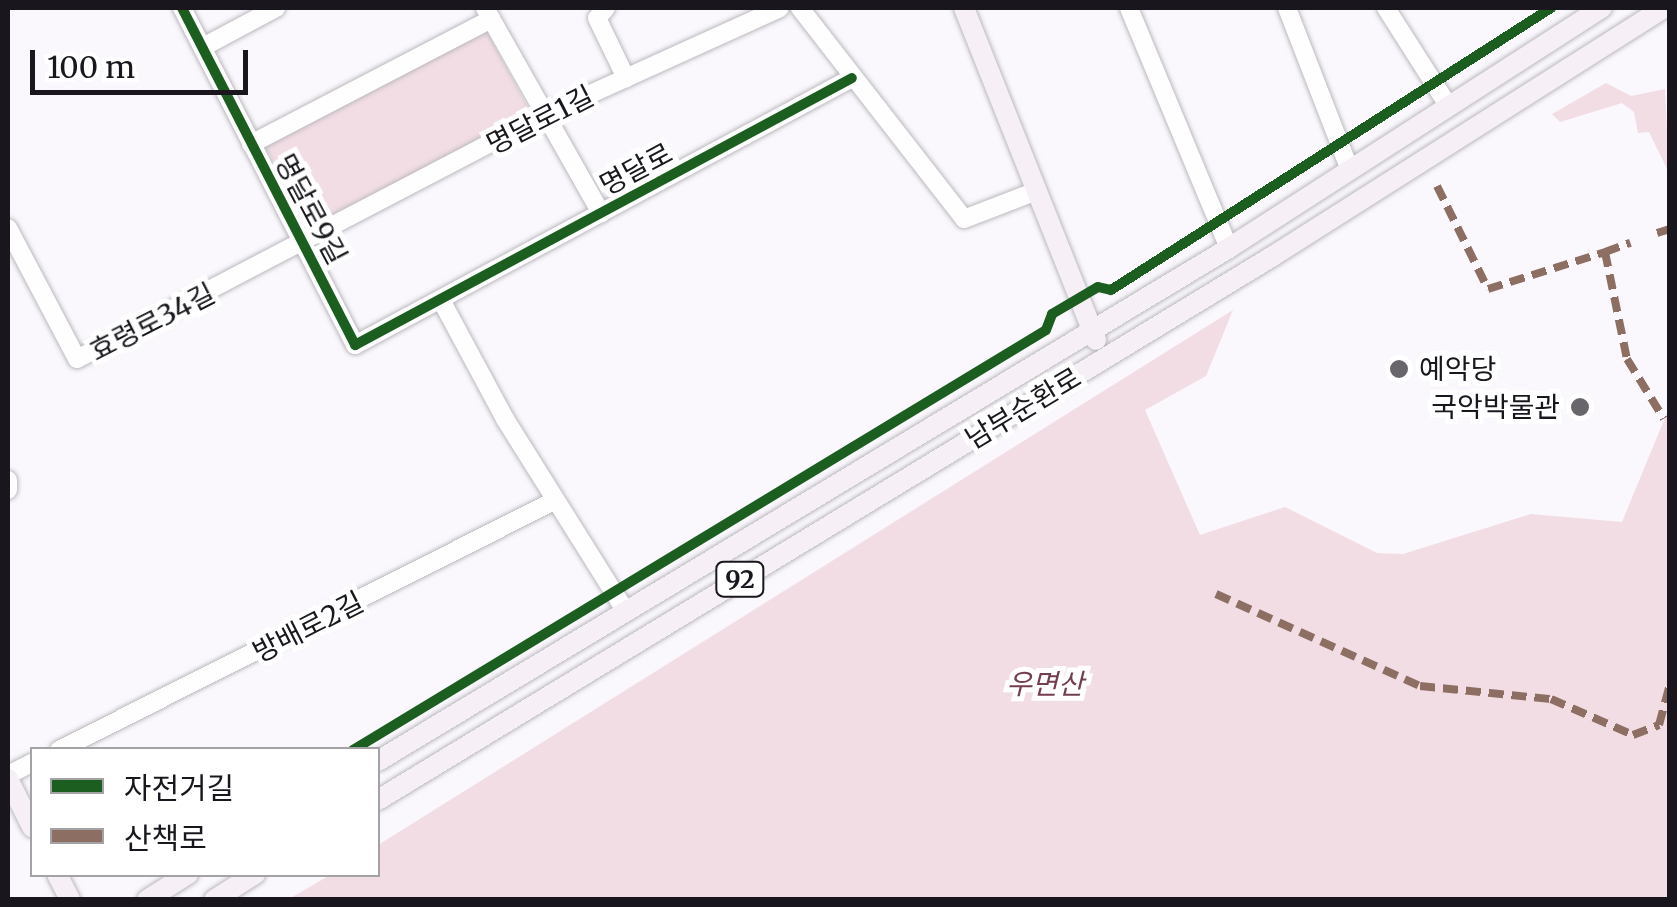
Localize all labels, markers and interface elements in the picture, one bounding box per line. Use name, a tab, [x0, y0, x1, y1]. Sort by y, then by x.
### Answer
scale bar	[35, 30, 252, 92]
text: 100 m	[47, 48, 135, 86]
street label: 명달로1길	[481, 79, 599, 161]
street label: 명달로	[594, 136, 678, 202]
street label: 명달로9길	[268, 148, 354, 270]
street label: 효령로34길	[84, 276, 220, 368]
place label: 예악당	[1419, 352, 1496, 386]
marker: 예악당	[1388, 358, 1410, 380]
street label: 남부순환로	[959, 360, 1087, 456]
place label: 국악박물관	[1431, 390, 1560, 424]
marker: 국악박물관	[1569, 396, 1591, 418]
road number: 92	[715, 559, 765, 599]
street label: 방배로2길	[247, 585, 369, 669]
park label: 우면산	[1006, 667, 1084, 701]
legend	[30, 747, 380, 877]
text: 자전거길	[124, 769, 234, 807]
text: 산책로	[124, 819, 207, 857]

